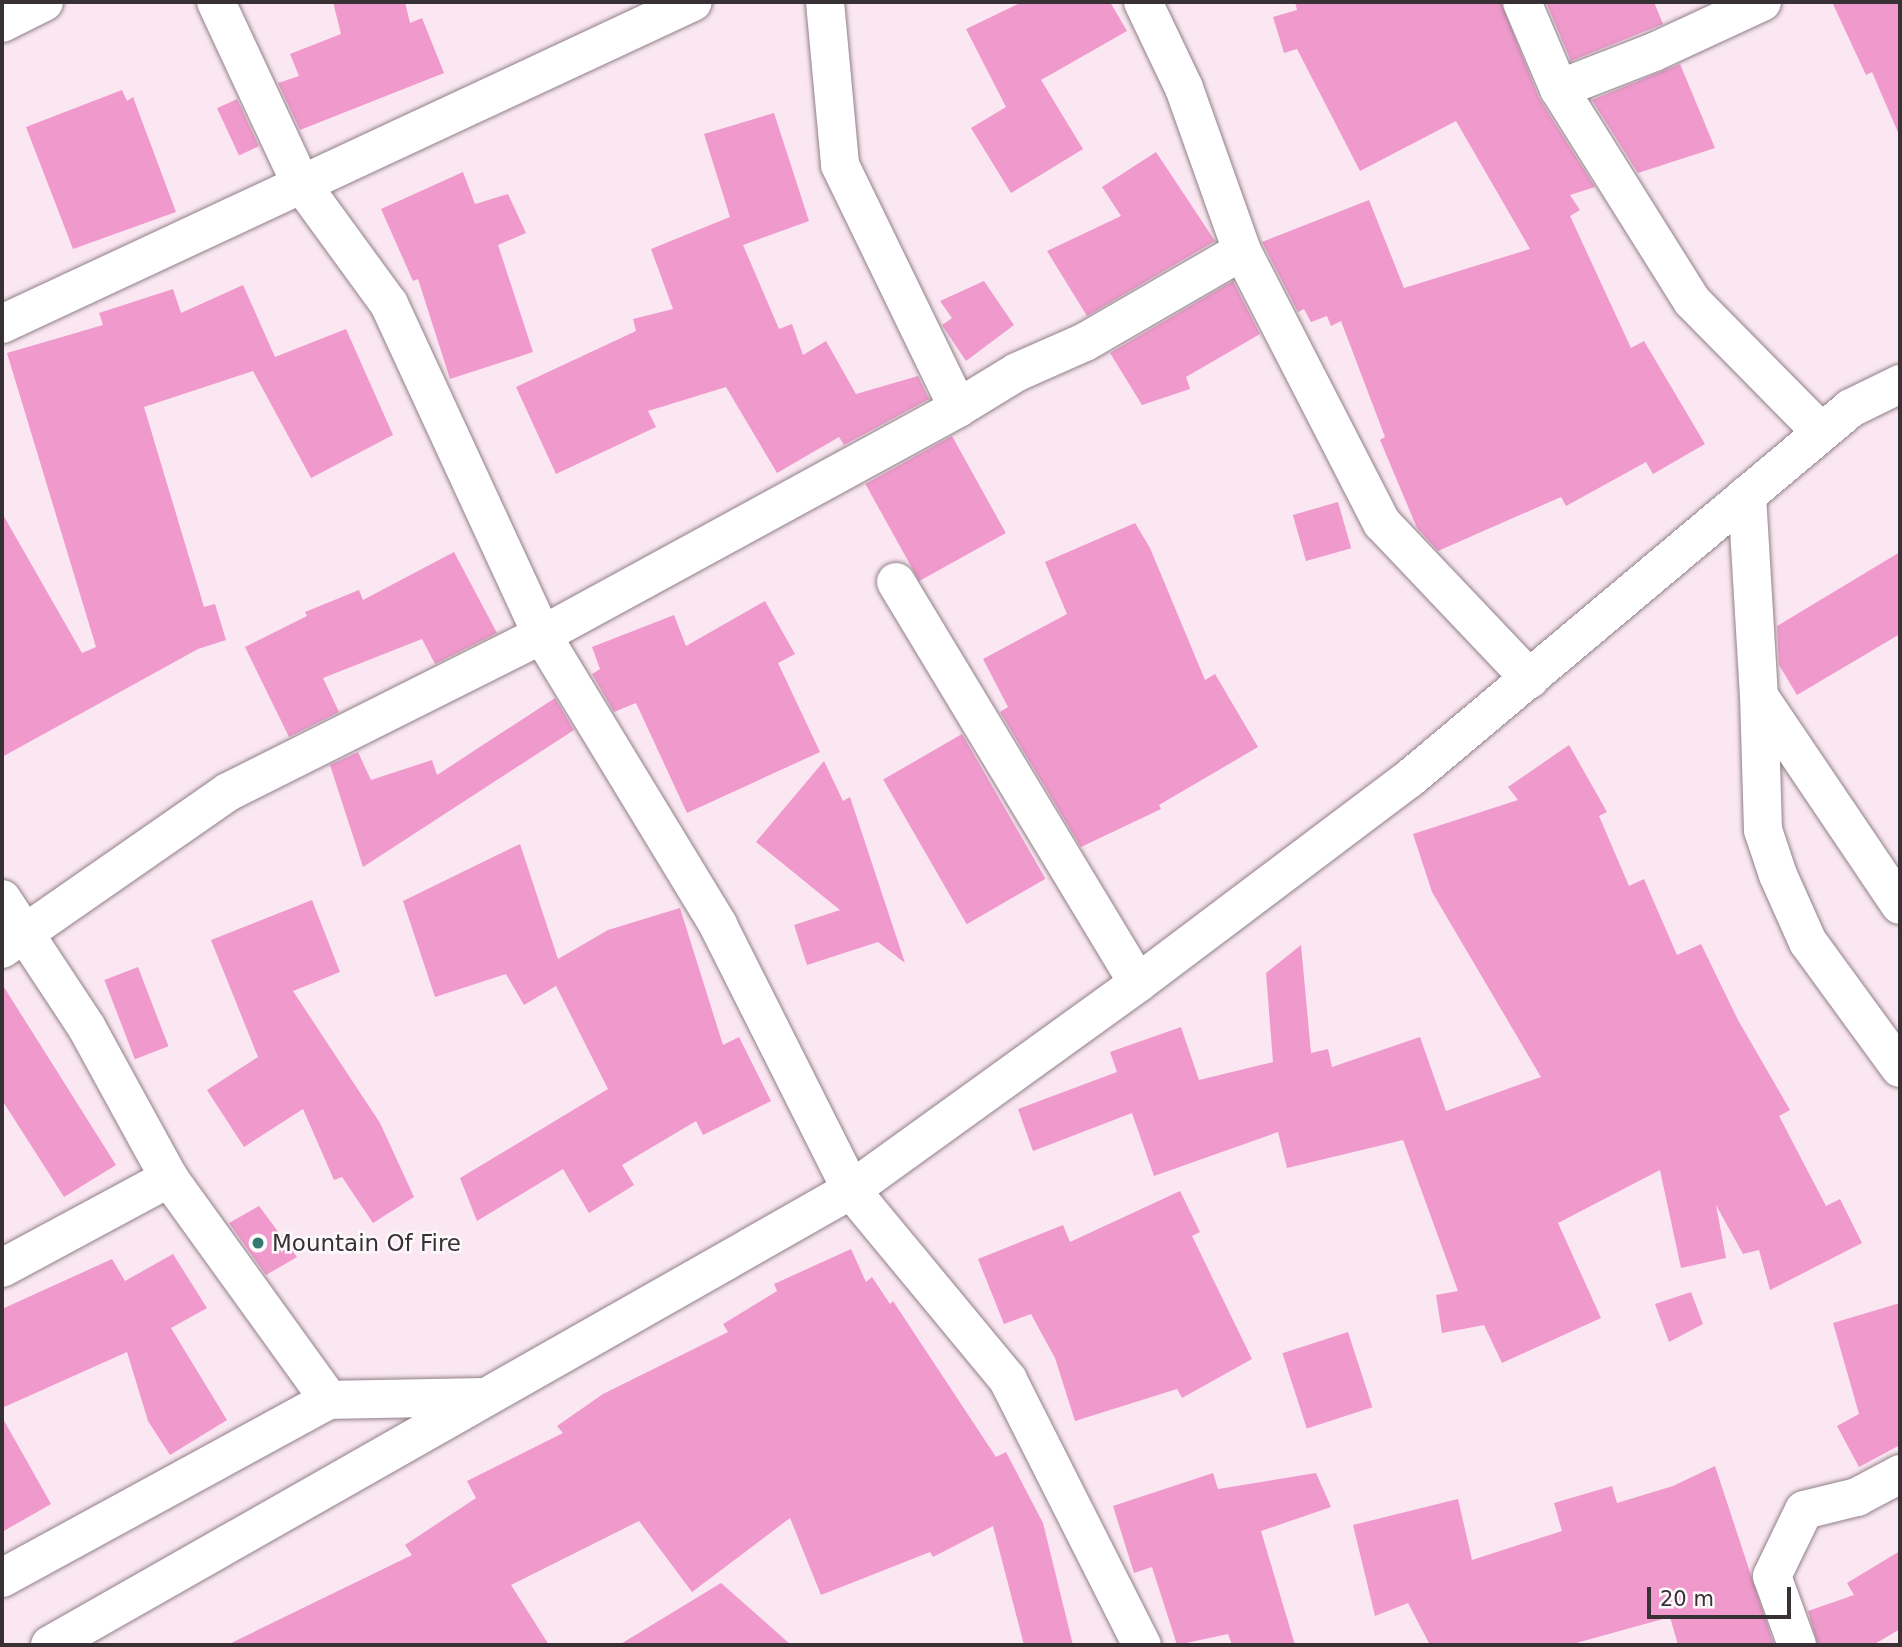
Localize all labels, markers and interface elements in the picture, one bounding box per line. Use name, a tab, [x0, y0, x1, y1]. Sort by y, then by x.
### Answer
place label: Mountain Of Fire	[272, 1229, 461, 1257]
marker: Mountain Of Fire	[250, 1235, 266, 1251]
scale bar	[1650, 1574, 1794, 1618]
text: 20 m	[1660, 1587, 1714, 1611]

